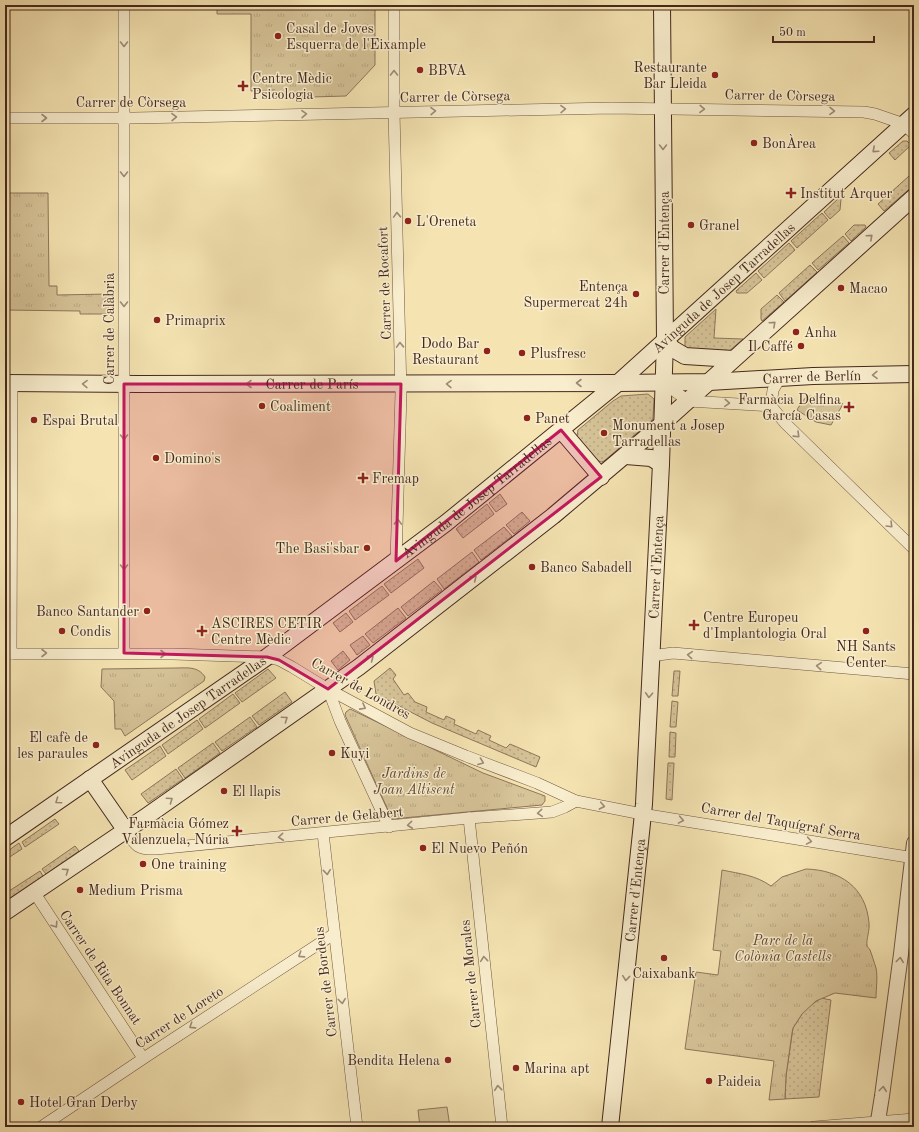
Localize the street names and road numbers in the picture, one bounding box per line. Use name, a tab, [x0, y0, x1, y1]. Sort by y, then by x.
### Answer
street label: Carrer de Còrsega	[725, 88, 835, 104]
street label: Carrer de Còrsega	[400, 89, 511, 105]
street label: Carrer de Còrsega	[76, 96, 186, 110]
street label: Carrer d'Entença	[658, 191, 672, 295]
street label: Avinguda de Josep Tarradellas	[650, 220, 798, 356]
street label: Carrer de Rocafort	[376, 226, 394, 340]
street label: Carrer de Calàbria	[103, 273, 117, 385]
street label: Carrer de Berlín	[762, 369, 862, 387]
street label: Carrer de París	[265, 378, 359, 392]
street label: Avinguda de Josep Tarradellas	[400, 434, 554, 561]
street label: Carrer d'Entença	[647, 515, 666, 619]
street label: Avinguda de Josep Tarradellas	[107, 654, 269, 771]
street label: Carrer de Londres	[309, 656, 412, 722]
street label: Carrer del Taquígraf Serra	[700, 801, 862, 843]
street label: Carrer de Gelabert	[290, 805, 404, 829]
street label: Carrer d'Entença	[624, 838, 648, 943]
street label: Carrer de Rita Bonnat	[57, 908, 144, 1027]
street label: Carrer de Morales	[458, 919, 484, 1029]
street label: Carrer de Bordeus	[312, 926, 340, 1038]
street label: Carrer de Loreto	[133, 984, 226, 1051]

